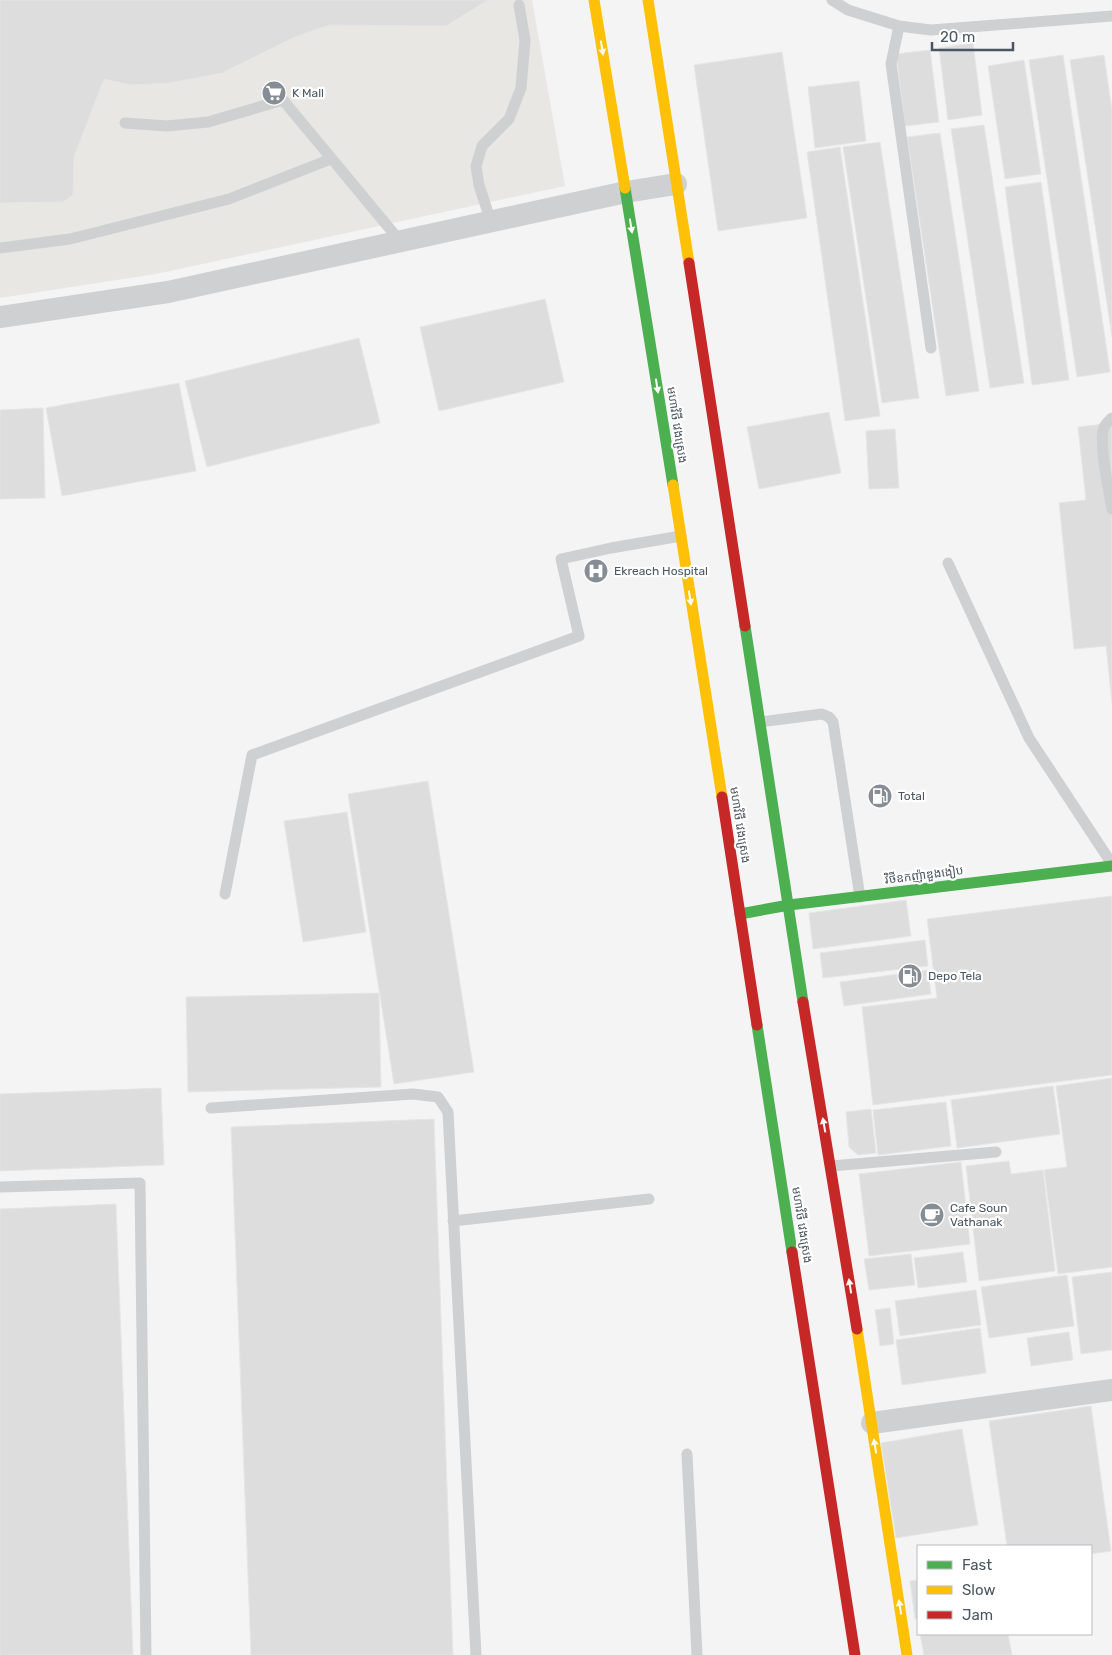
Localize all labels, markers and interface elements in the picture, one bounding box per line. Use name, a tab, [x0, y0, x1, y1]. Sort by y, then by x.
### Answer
scale bar	[932, 20, 1013, 52]
text: 20 m	[940, 28, 975, 46]
one-way arrow	[598, 40, 606, 56]
supermarket icon: K Mall	[261, 80, 287, 106]
place label: K Mall	[292, 86, 324, 100]
one-way arrow	[627, 218, 635, 234]
one-way arrow	[653, 378, 661, 394]
street label: មហាវិថី វេងស្រេង	[664, 386, 690, 464]
hospital icon: Ekreach Hospital	[583, 558, 609, 584]
place label: Ekreach Hospital	[614, 564, 708, 578]
one-way arrow	[687, 591, 695, 607]
fuel station icon: Total	[867, 783, 893, 809]
street label: មហាវិថី វេងស្រេង	[727, 786, 753, 864]
place label: Total	[898, 789, 925, 803]
street label: វិថីឧកញ៉ាឌួងងៀប	[883, 862, 964, 887]
fuel station icon: Depo Tela	[897, 963, 923, 989]
place label: Depo Tela	[928, 969, 982, 983]
one-way arrow	[819, 1117, 827, 1133]
street label: មហាវិថី វេងស្រេង	[789, 1186, 815, 1264]
place label: Cafe Soun Vathanak	[950, 1201, 1008, 1229]
cafe icon: Cafe Soun Vathanak	[919, 1202, 945, 1228]
one-way arrow	[846, 1277, 854, 1293]
one-way arrow	[871, 1438, 879, 1454]
legend	[917, 1545, 1092, 1635]
text: Fast	[962, 1556, 992, 1574]
text: Slow	[962, 1581, 995, 1599]
one-way arrow	[895, 1598, 903, 1614]
text: Jam	[962, 1606, 993, 1624]

